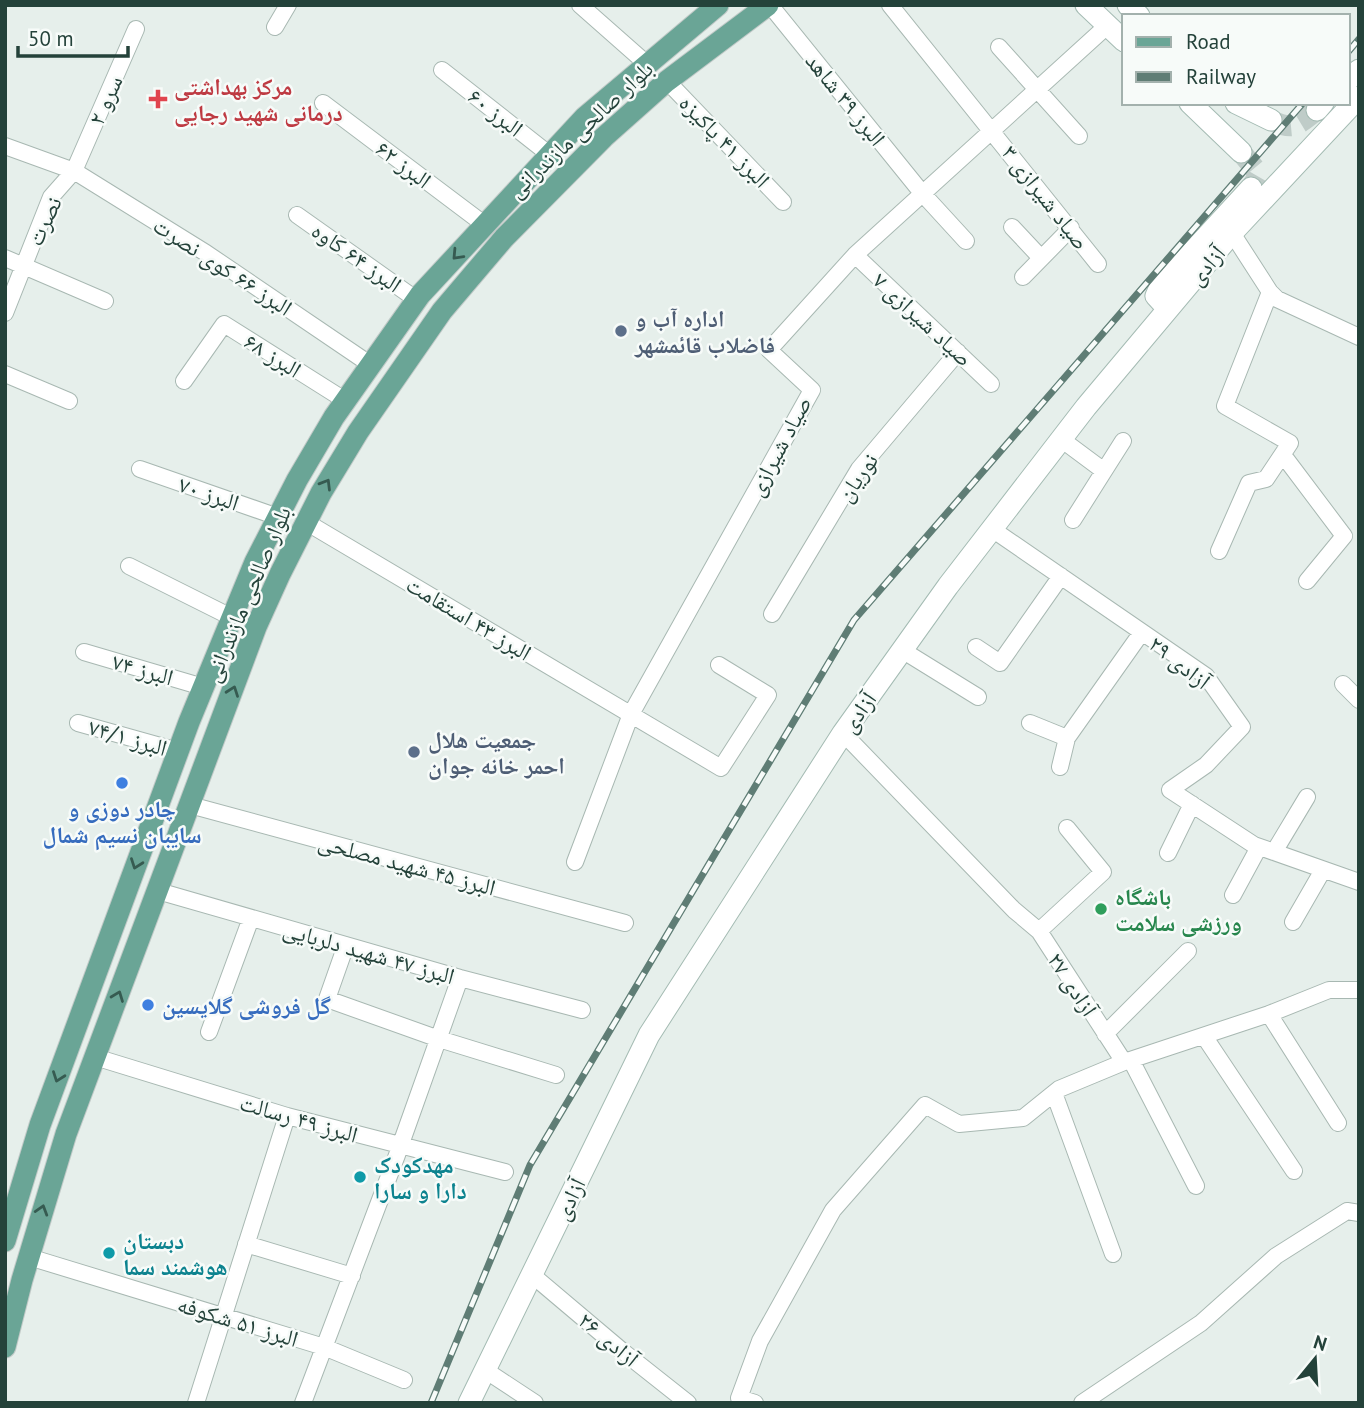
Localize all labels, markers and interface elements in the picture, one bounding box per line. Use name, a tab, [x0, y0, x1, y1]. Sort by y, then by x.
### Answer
scale bar	[18, 14, 128, 58]
legend	[1122, 14, 1350, 105]
text: 50 m	[28, 25, 74, 52]
text: Road	[1186, 28, 1230, 55]
street label: البرز ۳۹ شاهد	[800, 46, 892, 152]
street label: بلوار صالحی مازندرانی	[501, 54, 659, 204]
text: Railway	[1186, 63, 1256, 90]
street label: سرو ۲	[81, 71, 129, 129]
place label: مرکز بهداشتی درمانی شهید رجایی	[174, 72, 343, 127]
street label: البرز ۶۰	[463, 81, 529, 143]
street label: البرز ۴۱ پاکیزه	[673, 88, 777, 194]
marker: مرکز بهداشتی درمانی شهید رجایی	[148, 89, 168, 109]
street label: البرز ۶۲	[370, 134, 438, 194]
street label: صیاد شیرازی ۳	[996, 139, 1096, 255]
street label: نصرت	[20, 192, 68, 250]
street label: البرز ۶۶ کوی نصرت	[148, 210, 298, 322]
street label: البرز ۶۴ کاوه	[306, 215, 408, 299]
street label: آزادی	[1181, 238, 1232, 291]
one-way arrow	[453, 247, 465, 260]
street label: صیاد شیرازی ۷	[867, 266, 979, 372]
place label: اداره آب و فاضلاب قائمشهر	[634, 304, 775, 359]
marker: اداره آب و فاضلاب قائمشهر	[613, 323, 629, 339]
street label: البرز ۶۸	[239, 326, 307, 384]
street label: صیاد شیرازی	[741, 391, 817, 501]
street label: نوریان	[830, 447, 884, 507]
street label: البرز ۷۰	[175, 469, 243, 517]
one-way arrow	[318, 479, 331, 492]
street label: بلوار صالحی مازندرانی	[197, 502, 297, 686]
street label: البرز ۴۳ استقامت	[401, 569, 537, 667]
street label: آزادی ۲۹	[1143, 629, 1218, 696]
street label: البرز ۷۴	[109, 647, 177, 691]
street label: آزادی	[834, 685, 883, 738]
one-way arrow	[225, 686, 239, 698]
street label: البرز ۷۴/۱	[85, 712, 171, 762]
place label: جمعیت هلال احمر خانه جوان	[428, 725, 565, 780]
marker: جمعیت هلال احمر خانه جوان	[406, 744, 422, 760]
marker: چادر دوزی و سایبان نسیم شمال	[114, 775, 130, 791]
place label: چادر دوزی و سایبان نسیم شمال	[42, 794, 202, 851]
street label: البرز ۴۵ شهید مصلحی	[315, 826, 499, 902]
one-way arrow	[130, 857, 144, 869]
place label: باشگاه ورزشی سلامت	[1115, 882, 1242, 937]
marker: باشگاه ورزشی سلامت	[1093, 901, 1109, 917]
street label: البرز ۴۷ شهید دلربایی	[280, 914, 458, 990]
street label: آزادی ۲۷	[1042, 947, 1105, 1022]
one-way arrow	[110, 990, 124, 1002]
place label: گل فروشی گلایسین	[162, 991, 331, 1020]
marker: گل فروشی گلایسین	[140, 997, 156, 1013]
one-way arrow	[52, 1071, 66, 1083]
street label: البرز ۴۹ رسالت	[237, 1087, 361, 1149]
place label: مهدکودک دارا و سارا	[374, 1150, 467, 1205]
marker: مهدکودک دارا و سارا	[352, 1169, 368, 1185]
street label: آزادی	[546, 1172, 592, 1225]
one-way arrow	[34, 1205, 49, 1217]
place label: دبستان هوشمند سما	[123, 1226, 228, 1281]
marker: دبستان هوشمند سما	[101, 1245, 117, 1261]
street label: البرز ۵۱ شکوفه	[174, 1289, 302, 1353]
street label: آزادی ۲۶	[573, 1305, 646, 1373]
north arrow	[1280, 1324, 1350, 1394]
text: N	[1311, 1329, 1330, 1356]

